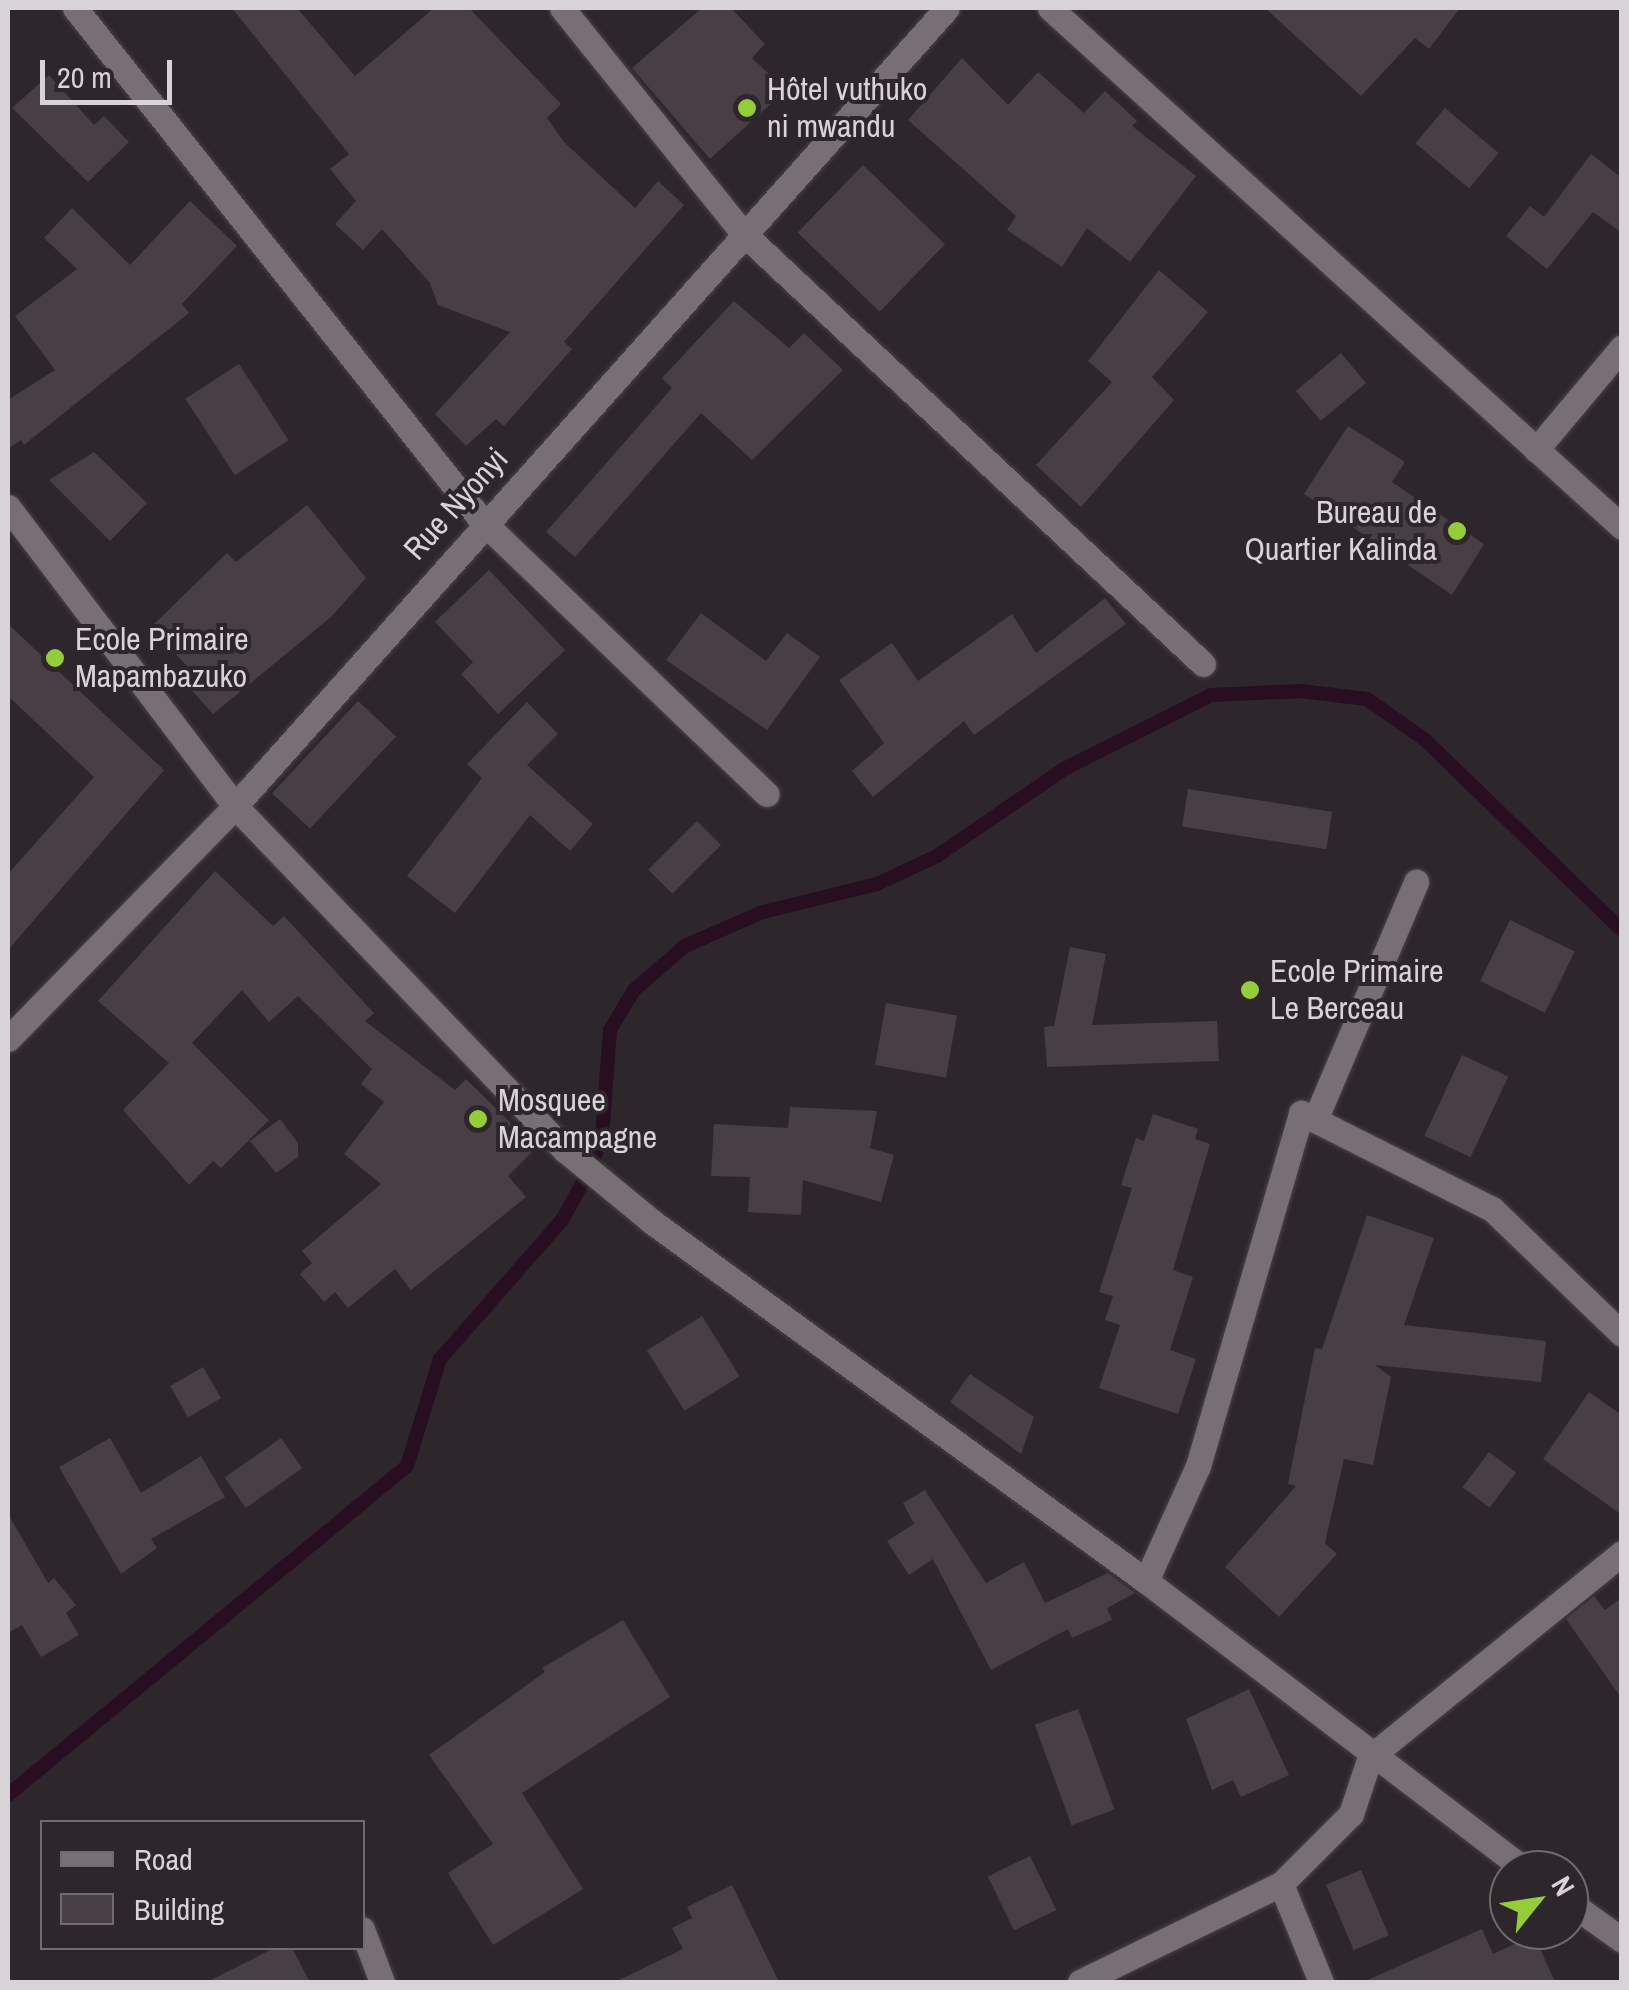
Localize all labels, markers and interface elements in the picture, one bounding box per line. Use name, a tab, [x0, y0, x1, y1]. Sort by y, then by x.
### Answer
scale bar	[45, 40, 178, 102]
text: 20 m	[57, 57, 112, 97]
place label: Hôtel vuthuko ni mwandu	[767, 71, 927, 146]
marker: Hôtel vuthuko ni mwandu	[736, 97, 758, 119]
street label: Rue Nyonyi	[396, 440, 516, 568]
place label: Bureau de Quartier Kalinda	[1244, 494, 1437, 569]
marker: Bureau de Quartier Kalinda	[1446, 520, 1468, 542]
place label: Ecole Primaire Mapambazuko	[75, 621, 249, 696]
marker: Ecole Primaire Mapambazuko	[44, 647, 66, 669]
place label: Ecole Primaire Le Berceau	[1270, 953, 1444, 1028]
marker: Ecole Primaire Le Berceau	[1239, 979, 1261, 1001]
place label: Mosquee Macampagne	[498, 1082, 657, 1157]
marker: Mosquee Macampagne	[467, 1108, 489, 1130]
legend	[40, 1820, 365, 1950]
text: Road	[134, 1839, 193, 1879]
north arrow	[1489, 1850, 1589, 1950]
text: N	[1543, 1869, 1584, 1903]
text: Building	[134, 1889, 224, 1929]

